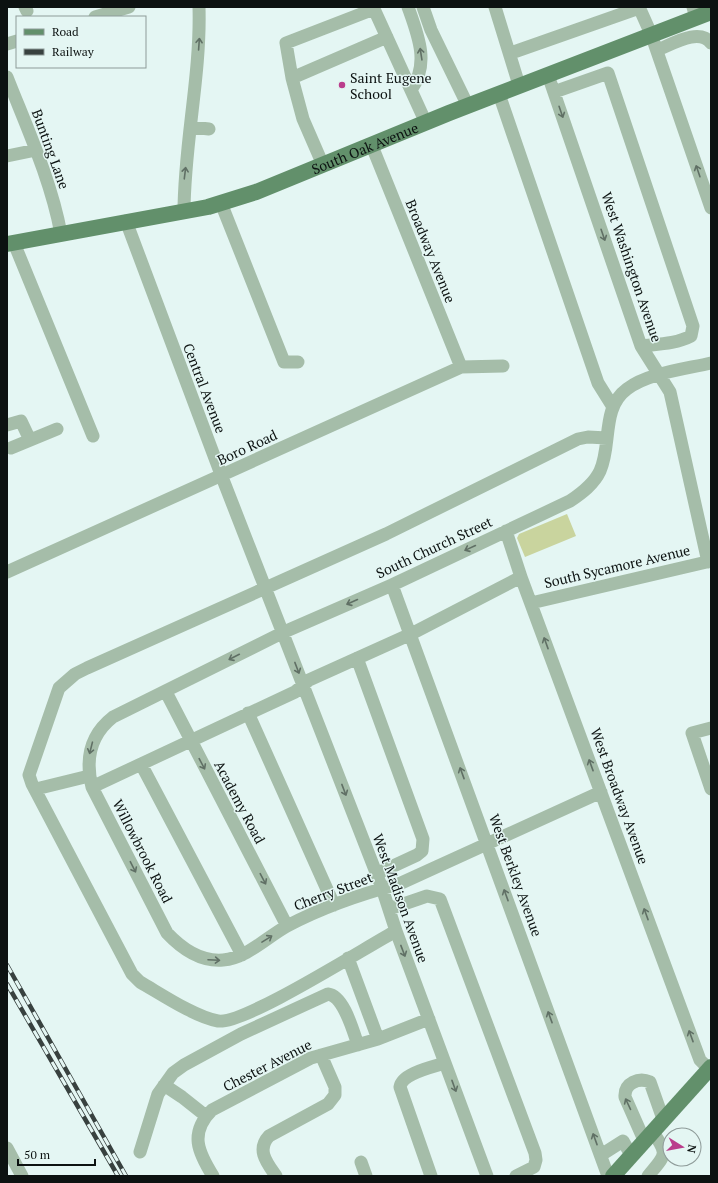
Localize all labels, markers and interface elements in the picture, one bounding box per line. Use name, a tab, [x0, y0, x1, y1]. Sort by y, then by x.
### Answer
legend	[16, 16, 146, 68]
text: Road	[52, 24, 79, 39]
one-way arrow	[195, 38, 202, 51]
text: Railway	[52, 44, 95, 59]
one-way arrow	[417, 48, 425, 61]
place label: Saint Eugene School	[350, 68, 432, 103]
marker: Saint Eugene School	[337, 80, 347, 90]
one-way arrow	[558, 105, 565, 118]
street label: Bunting Lane	[28, 106, 74, 192]
street label: South Oak Avenue	[308, 117, 421, 178]
one-way arrow	[694, 165, 702, 177]
one-way arrow	[181, 167, 189, 180]
street label: West Washington Avenue	[597, 189, 667, 345]
street label: Broadway Avenue	[402, 197, 460, 305]
one-way arrow	[600, 228, 607, 241]
street label: Central Avenue	[179, 340, 231, 436]
street label: Boro Road	[214, 425, 280, 469]
street label: South Church Street	[373, 511, 496, 582]
street label: South Sycamore Avenue	[542, 540, 692, 592]
one-way arrow	[465, 545, 477, 552]
one-way arrow	[347, 599, 359, 606]
one-way arrow	[542, 637, 549, 650]
one-way arrow	[229, 654, 241, 661]
one-way arrow	[294, 662, 302, 674]
street label: West Broadway Avenue	[586, 725, 654, 867]
one-way arrow	[87, 741, 94, 754]
street label: Academy Road	[210, 757, 270, 847]
one-way arrow	[199, 758, 207, 770]
one-way arrow	[587, 760, 595, 772]
one-way arrow	[457, 767, 465, 779]
one-way arrow	[341, 783, 348, 795]
street label: Willowbrook Road	[109, 796, 177, 906]
street label: West Berkley Avenue	[485, 811, 547, 939]
street label: West Madison Avenue	[369, 831, 433, 965]
one-way arrow	[130, 861, 138, 873]
street label: Cherry Street	[291, 867, 376, 915]
one-way arrow	[259, 873, 267, 885]
one-way arrow	[502, 889, 509, 902]
one-way arrow	[642, 907, 649, 920]
one-way arrow	[261, 934, 273, 942]
one-way arrow	[400, 945, 408, 957]
one-way arrow	[207, 956, 220, 963]
one-way arrow	[546, 1012, 554, 1024]
one-way arrow	[686, 1030, 694, 1042]
street label: Chester Avenue	[220, 1035, 314, 1095]
one-way arrow	[450, 1080, 458, 1092]
one-way arrow	[624, 1098, 631, 1110]
north arrow	[662, 1127, 702, 1167]
one-way arrow	[591, 1133, 598, 1146]
scale bar	[18, 1141, 95, 1167]
text: N	[684, 1143, 699, 1155]
text: 50 m	[24, 1147, 51, 1162]

